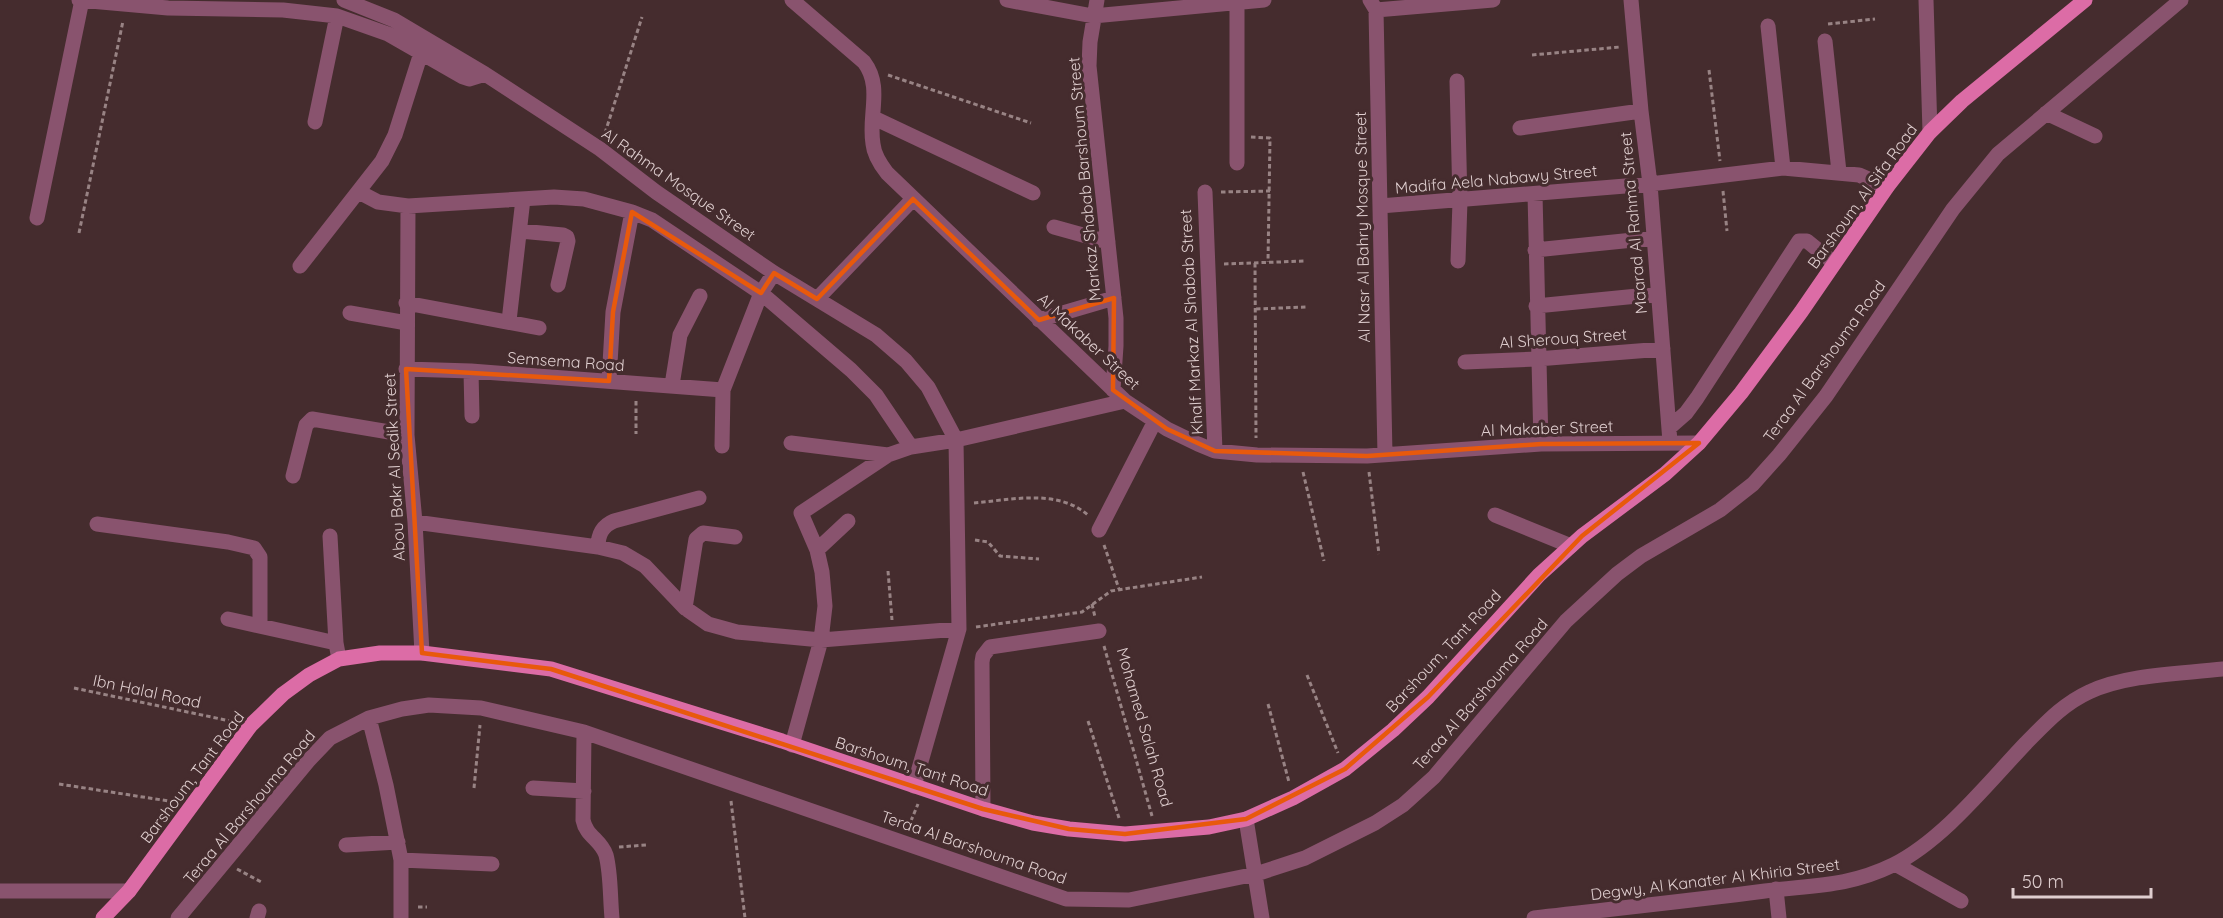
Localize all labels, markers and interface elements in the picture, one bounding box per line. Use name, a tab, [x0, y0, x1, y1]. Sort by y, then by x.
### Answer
street label: Markaz Shabab Barshoum Street	[1063, 56, 1105, 302]
street label: Al Nasr Al Bahry Mosque Street	[1350, 111, 1374, 343]
street label: Barshoum, Al Sifa Road	[1803, 120, 1921, 272]
street label: Al Rahma Mosque Street	[598, 123, 760, 245]
street label: Maarad Al Rahma Street	[1615, 131, 1651, 315]
street label: Madifa Aela Nabawy Street	[1394, 160, 1598, 198]
street label: Khalf Markaz Al Shabab Street	[1175, 209, 1207, 435]
street label: Teraa Al Barshouma Road	[1759, 276, 1889, 446]
street label: Al Makaber Street	[1034, 288, 1144, 394]
street label: Al Sherouq Street	[1499, 324, 1627, 352]
street label: Semsema Road	[507, 347, 625, 375]
street label: Abou Bakr Al Sedik Street	[379, 372, 409, 562]
street label: Al Makaber Street	[1480, 416, 1614, 440]
street label: Barshoum, Tant Road	[1381, 586, 1505, 716]
street label: Teraa Al Barshouma Road	[1408, 614, 1552, 774]
street label: Mohamed Salah Road	[1113, 645, 1177, 809]
street label: Ibn Halal Road	[91, 670, 203, 712]
street label: Barshoum, Tant Road	[136, 707, 248, 847]
street label: Teraa Al Barshouma Road	[179, 726, 319, 888]
street label: Barshoum, Tant Road	[833, 732, 991, 800]
street label: Teraa Al Barshouma Road	[879, 806, 1069, 888]
street label: Degwy, Al Kanater Al Khiria Street	[1589, 854, 1841, 904]
scale bar	[2013, 861, 2151, 899]
text: 50 m	[2022, 870, 2064, 893]

